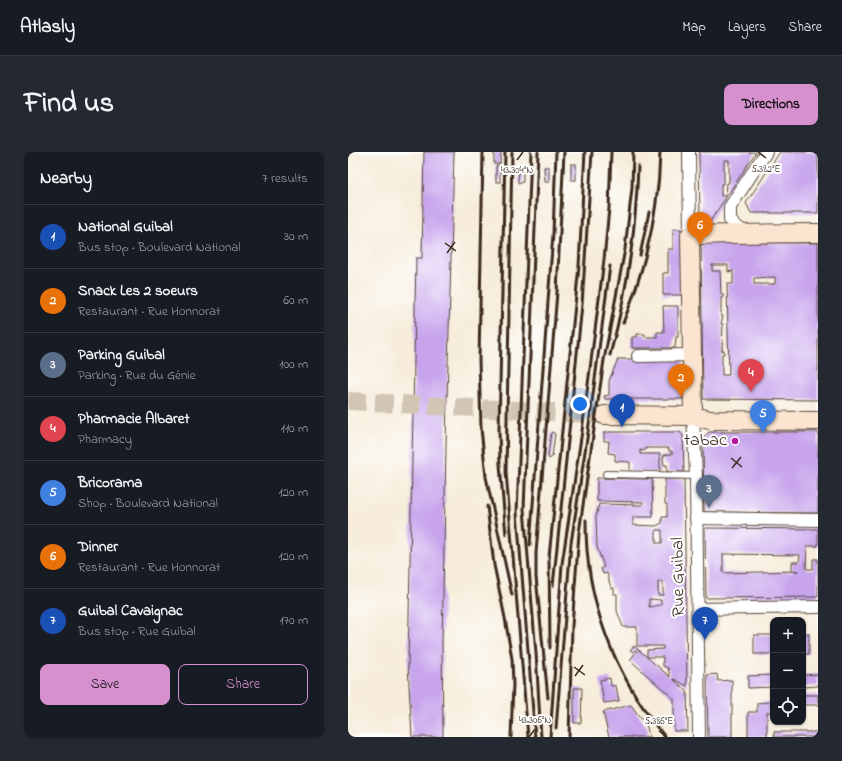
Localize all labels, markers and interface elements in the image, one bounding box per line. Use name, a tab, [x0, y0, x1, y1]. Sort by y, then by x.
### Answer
text: Atlasly	[20, 14, 75, 41]
text: Map	[682, 17, 706, 38]
text: Layers	[728, 17, 766, 38]
text: Share	[788, 17, 822, 38]
text: Find us	[24, 84, 114, 125]
button: Directions	[724, 84, 818, 125]
text: 5.382°E	[751, 162, 781, 177]
text: 43.304°N	[501, 163, 533, 178]
text: Nearby	[40, 166, 92, 191]
text: 7 results	[262, 169, 308, 188]
pin: 6	[687, 212, 713, 245]
text: National Guibal	[78, 216, 173, 238]
text: 1	[51, 227, 55, 246]
text: 30 m	[284, 227, 308, 246]
text: Bus stop · Boulevard National	[78, 238, 241, 257]
text: Snack Les 2 soeurs	[78, 280, 198, 302]
text: 2	[50, 291, 56, 310]
text: 60 m	[283, 291, 308, 310]
text: Restaurant · Rue Honnorat	[78, 302, 220, 321]
text: Parking Guibal	[78, 344, 165, 366]
text: 3	[50, 355, 56, 374]
text: 100 m	[279, 355, 308, 374]
pin: 4	[738, 359, 764, 392]
pin: 2	[668, 364, 694, 397]
text: Parking · Rue du Génie	[78, 366, 196, 385]
your location	[570, 394, 590, 414]
pin: 1	[609, 394, 635, 427]
pin: 5	[750, 400, 776, 433]
text: Pharmacie Albaret	[78, 408, 189, 430]
text: 4	[50, 419, 56, 438]
text: 110 m	[281, 419, 308, 438]
place label: tabac	[684, 428, 727, 454]
text: Pharmacy	[78, 430, 132, 449]
marker: tabac	[730, 436, 740, 446]
text: Bricorama	[78, 472, 142, 494]
pin: 3	[696, 475, 722, 508]
text: 5	[49, 483, 57, 502]
text: 120 m	[278, 483, 308, 502]
text: Shop · Boulevard National	[78, 494, 218, 513]
text: Dinner	[78, 536, 118, 558]
street label: Rue Guibal	[665, 537, 693, 617]
text: 6	[50, 547, 56, 566]
text: 120 m	[278, 547, 308, 566]
text: Restaurant · Rue Honnorat	[78, 558, 220, 577]
text: Guibal Cavaignac	[78, 600, 183, 622]
pin: 7	[692, 607, 718, 640]
text: 7	[50, 611, 56, 630]
text: 170 m	[280, 611, 308, 630]
map controls	[770, 617, 806, 725]
button: +	[770, 617, 806, 653]
text: Bus stop · Rue Guibal	[78, 622, 196, 641]
button: −	[770, 653, 806, 689]
button: Save	[40, 664, 170, 705]
button: Share	[178, 664, 308, 705]
button: locate	[770, 689, 806, 725]
text: 43.306°N	[519, 713, 552, 728]
text: 5.386°E	[645, 714, 673, 729]

